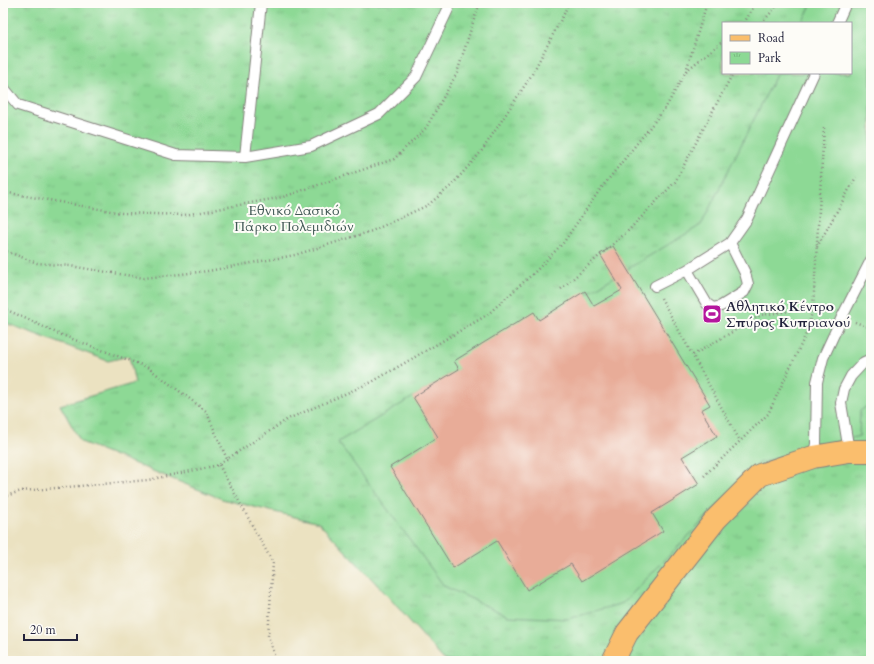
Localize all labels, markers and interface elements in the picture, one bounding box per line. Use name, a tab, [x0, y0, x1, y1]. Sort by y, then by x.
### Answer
legend	[722, 22, 852, 74]
text: Road	[758, 30, 785, 46]
text: Park	[758, 50, 782, 66]
park label: Εθνικό Δασικό Πάρκο Πολεμιδιών	[234, 201, 354, 236]
place label: Αθλητικό Κέντρο Σπύρος Κυπριανού	[726, 297, 850, 332]
sports icon: Αθλητικό Κέντρο Σπύρος Κυπριανού	[701, 303, 723, 325]
scale bar	[24, 616, 77, 642]
text: 20 m	[30, 622, 57, 638]

